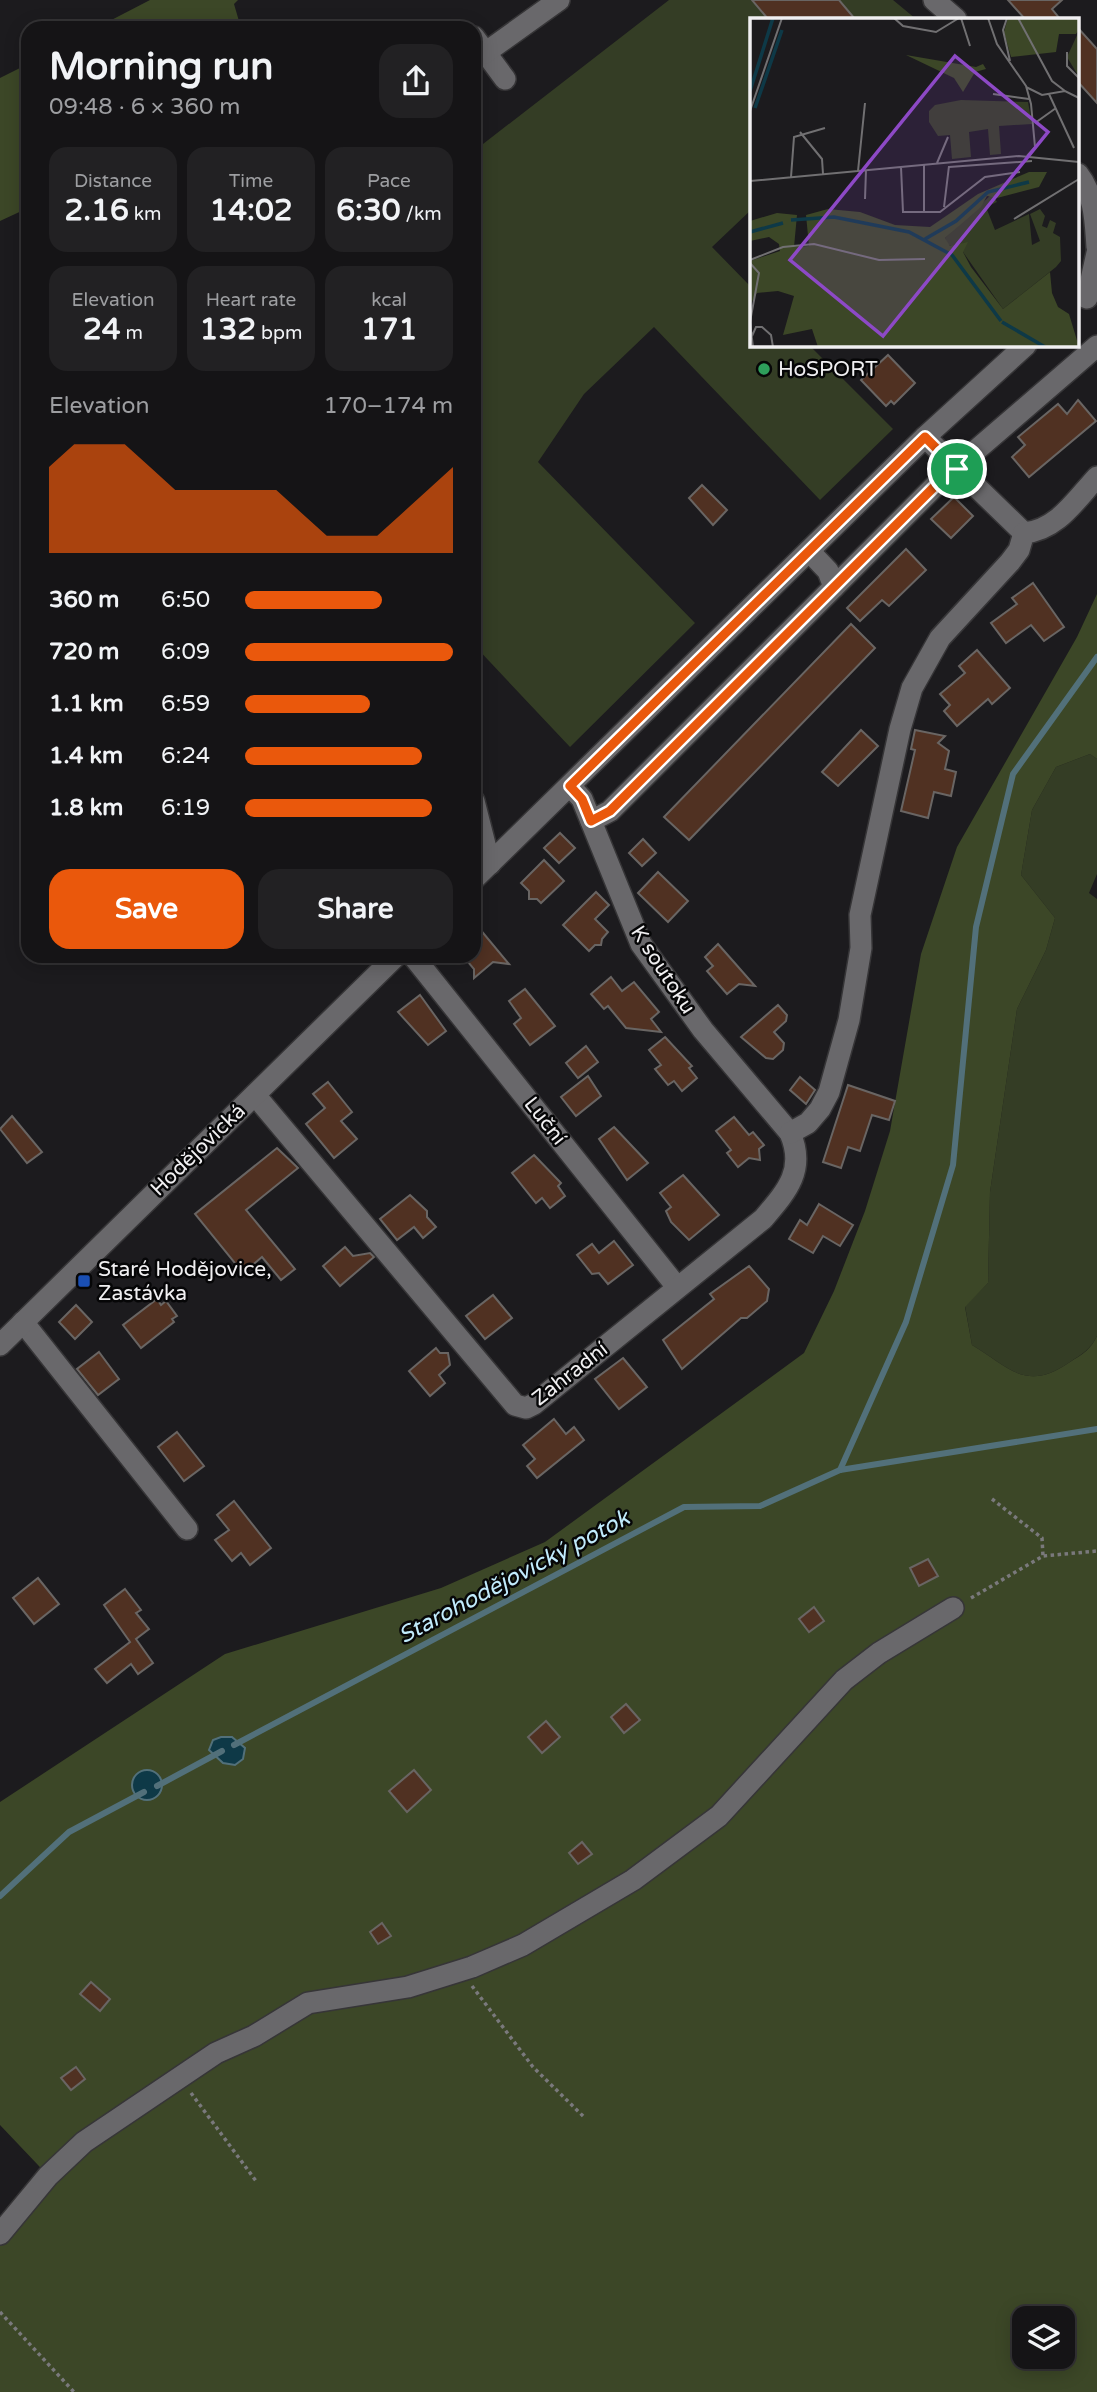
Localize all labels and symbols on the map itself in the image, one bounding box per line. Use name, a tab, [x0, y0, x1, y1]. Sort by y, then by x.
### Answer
inset map	[750, 18, 1080, 346]
place label: HoSPORT	[778, 357, 878, 382]
marker: HoSPORT	[756, 361, 772, 377]
pin	[927, 439, 987, 499]
street label: K soutoku	[625, 921, 701, 1019]
street label: Luční	[518, 1092, 572, 1150]
street label: Hodějovická	[145, 1099, 251, 1201]
place label: Staré Hodějovice, Zastávka	[98, 1257, 272, 1306]
marker: Staré Hodějovice, Zastávka	[76, 1273, 92, 1289]
street label: Zahradní	[527, 1337, 613, 1411]
water label: Starohodějovický potok	[394, 1503, 636, 1650]

